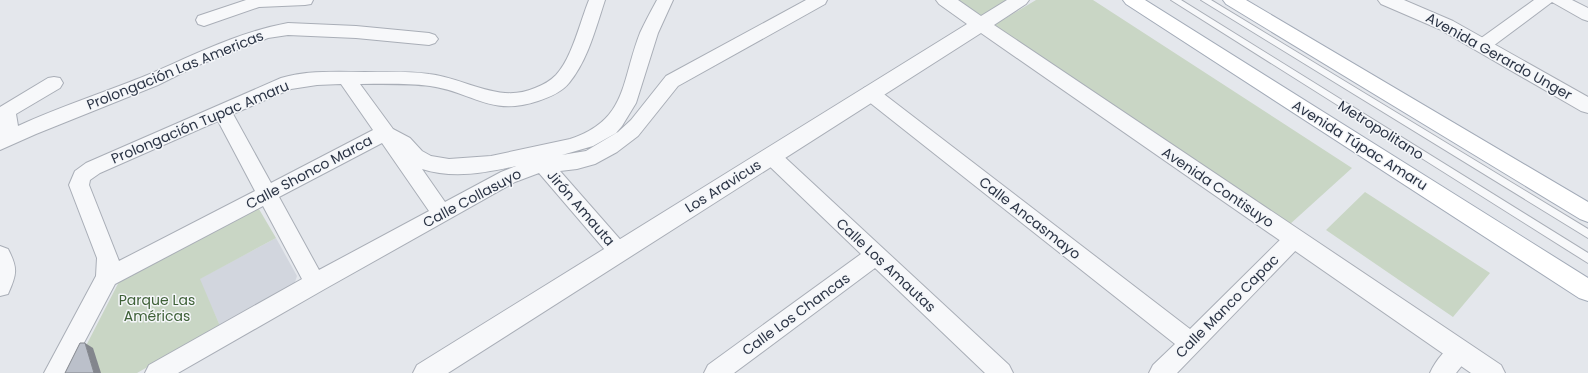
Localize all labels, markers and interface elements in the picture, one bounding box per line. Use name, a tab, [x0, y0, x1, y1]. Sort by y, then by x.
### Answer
street label: Avenida Gerardo Unger	[1422, 7, 1576, 105]
street label: Prolongación Las Americas	[84, 25, 266, 115]
street label: Prolongación Tupac Amaru	[108, 75, 292, 169]
street label: Avenida Túpac Amaru	[1288, 95, 1432, 195]
street label: Metropolitano	[1334, 96, 1428, 164]
street label: Calle Shonco Marca	[242, 130, 376, 214]
street label: Avenida Contisuyo	[1158, 142, 1278, 232]
street label: Los Aravicus	[681, 155, 765, 217]
street label: Calle Collasuyo	[419, 164, 525, 232]
street label: Jirón Amauta	[542, 166, 620, 250]
street label: Calle Ancasmayo	[975, 172, 1085, 264]
street label: Calle Los Amautas	[832, 213, 940, 317]
street label: Calle Manco Capac	[1171, 250, 1283, 362]
street label: Calle Los Chancas	[738, 268, 854, 360]
park label: Parque Las Américas	[119, 290, 195, 326]

